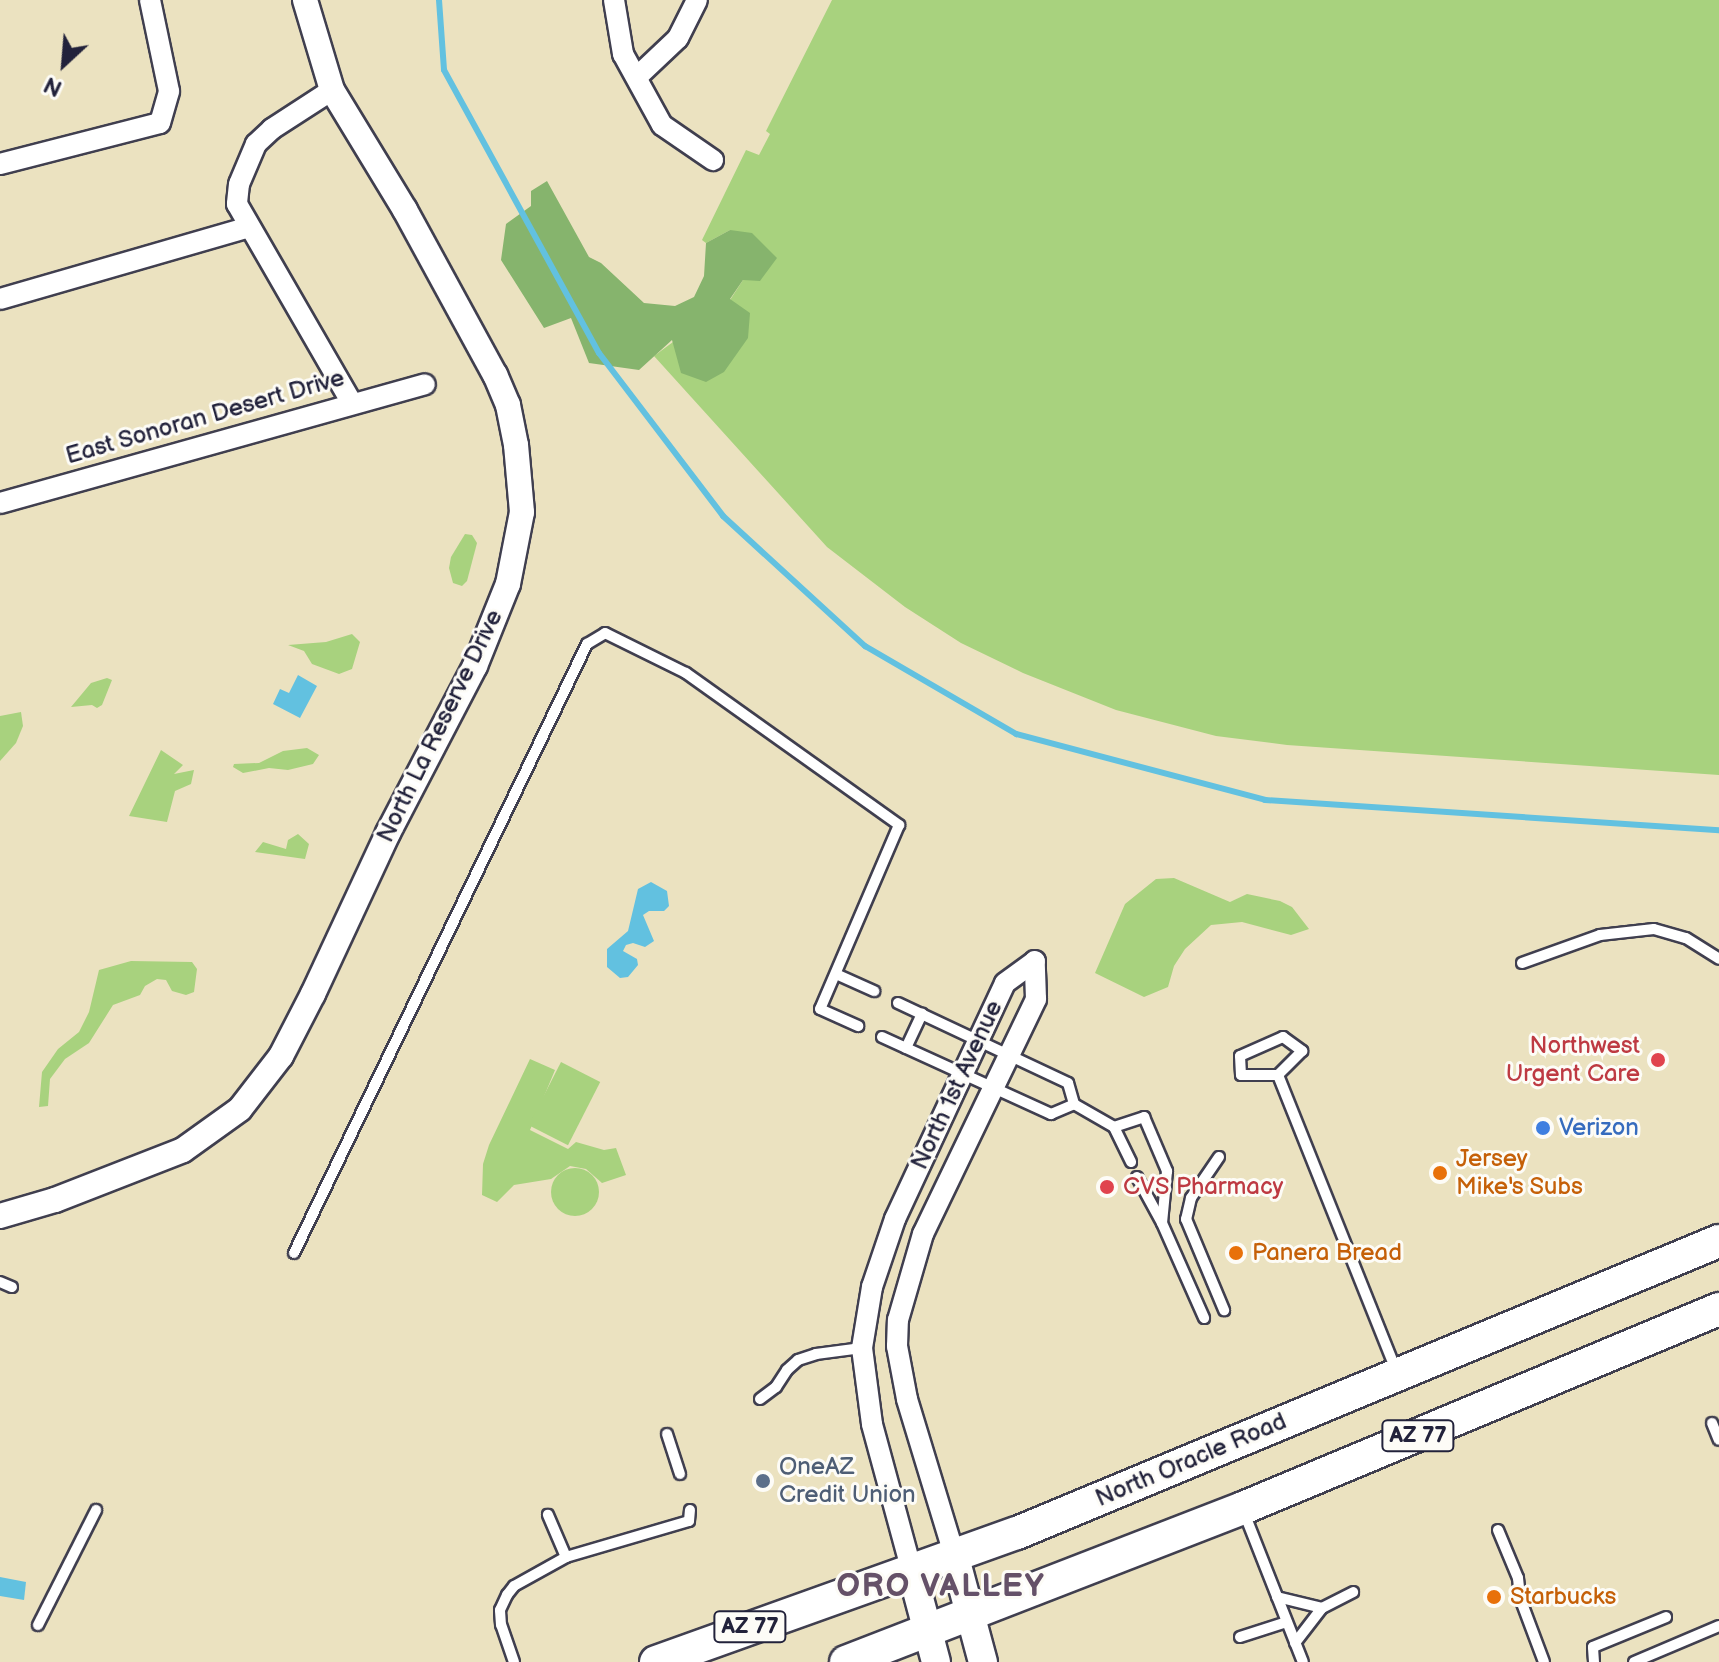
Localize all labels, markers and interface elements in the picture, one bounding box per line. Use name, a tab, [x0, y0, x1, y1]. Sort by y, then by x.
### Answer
north arrow	[24, 24, 104, 104]
text: N	[40, 70, 67, 102]
street label: East Sonoran Desert Drive	[62, 363, 348, 471]
street label: North La Reserve Drive	[371, 605, 509, 847]
street label: North 1st Avenue	[905, 996, 1009, 1174]
place label: Northwest Urgent Care	[1506, 1032, 1640, 1088]
marker: Northwest Urgent Care	[1647, 1049, 1669, 1071]
place label: Verizon	[1559, 1114, 1639, 1142]
marker: Verizon	[1534, 1119, 1552, 1137]
place label: Jersey Mike's Subs	[1456, 1145, 1583, 1201]
marker: Jersey Mike's Subs	[1431, 1164, 1449, 1182]
place label: CVS Pharmacy	[1123, 1173, 1283, 1201]
marker: CVS Pharmacy	[1098, 1178, 1116, 1196]
place label: Panera Bread	[1252, 1239, 1402, 1267]
marker: Panera Bread	[1227, 1244, 1245, 1262]
street label: North Oracle Road	[1091, 1407, 1291, 1513]
road number: AZ 77	[1380, 1418, 1456, 1454]
place label: OneAZ Credit Union	[779, 1453, 916, 1509]
marker: OneAZ Credit Union	[754, 1472, 772, 1490]
district label: ORO VALLEY	[836, 1568, 1046, 1606]
place label: Starbucks	[1510, 1583, 1616, 1611]
marker: Starbucks	[1485, 1588, 1503, 1606]
road number: AZ 77	[712, 1609, 788, 1645]

